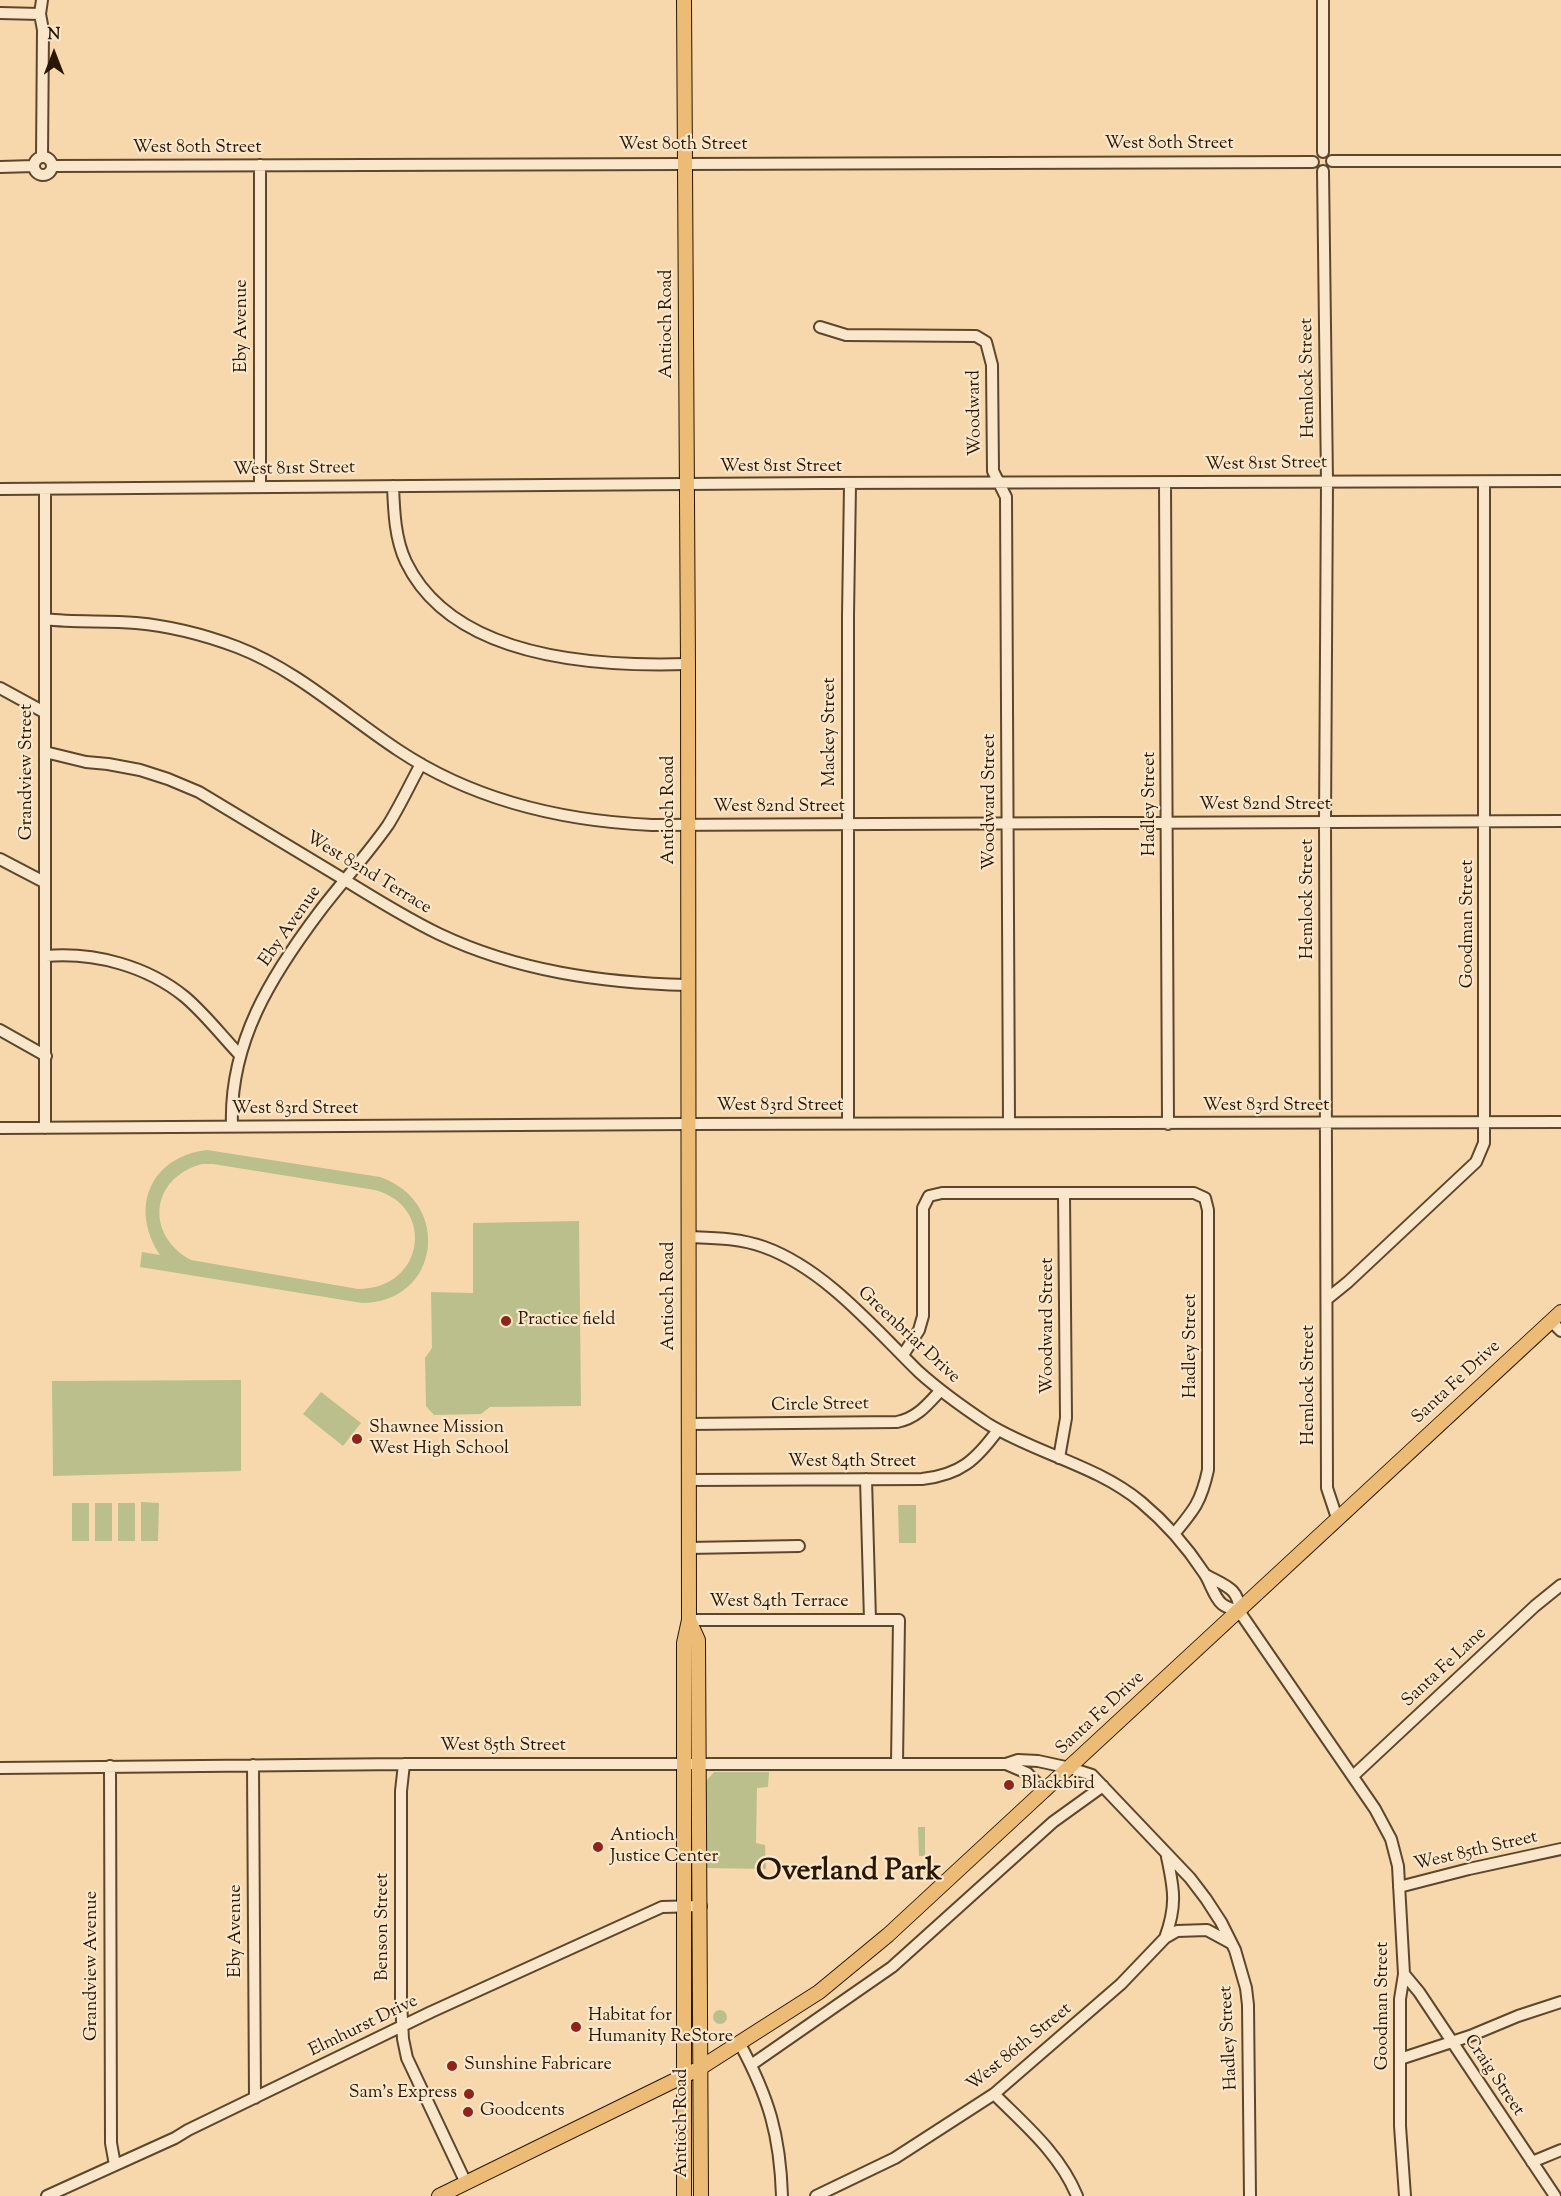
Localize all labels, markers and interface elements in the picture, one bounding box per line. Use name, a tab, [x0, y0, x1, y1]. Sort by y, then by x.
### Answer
north arrow	[24, 24, 84, 84]
text: N	[48, 24, 60, 47]
street label: West 80th Street	[1104, 134, 1234, 156]
street label: West 80th Street	[618, 135, 748, 157]
street label: West 80th Street	[132, 138, 262, 160]
street label: Antioch Road	[657, 269, 679, 379]
street label: Eby Avenue	[232, 279, 254, 373]
street label: Hemlock Street	[1297, 318, 1321, 438]
street label: Woodward	[964, 370, 988, 456]
street label: West 81st Street	[1205, 453, 1327, 477]
street label: West 81st Street	[720, 457, 842, 479]
street label: West 81st Street	[233, 458, 355, 482]
street label: Mackey Street	[820, 677, 842, 787]
street label: Grandview Street	[17, 704, 39, 840]
street label: Woodward Street	[980, 734, 1002, 870]
street label: Hadley Street	[1140, 752, 1162, 856]
street label: Antioch Road	[659, 755, 681, 865]
street label: West 82nd Street	[1199, 795, 1331, 817]
street label: West 82nd Street	[713, 797, 845, 819]
street label: West 82nd Terrace	[301, 828, 435, 920]
street label: Hemlock Street	[1298, 839, 1320, 959]
street label: Goodman Street	[1458, 860, 1480, 988]
street label: Eby Avenue	[255, 883, 327, 971]
street label: West 83rd Street	[716, 1096, 844, 1118]
street label: West 83rd Street	[1202, 1096, 1330, 1118]
street label: West 83rd Street	[231, 1099, 359, 1121]
street label: Antioch Road	[659, 1241, 681, 1351]
street label: Woodward Street	[1038, 1258, 1060, 1394]
street label: Greenbriar Drive	[852, 1283, 964, 1389]
street label: Hadley Street	[1181, 1294, 1203, 1398]
place label: Practice field	[518, 1310, 615, 1332]
marker: Practice field	[499, 1314, 513, 1328]
street label: Hemlock Street	[1299, 1325, 1321, 1445]
street label: Santa Fe Drive	[1408, 1337, 1506, 1429]
street label: Circle Street	[771, 1394, 869, 1418]
place label: Shawnee Mission West High School	[369, 1418, 509, 1460]
marker: Shawnee Mission West High School	[350, 1432, 364, 1446]
street label: West 84th Street	[788, 1452, 916, 1474]
street label: West 84th Terrace	[709, 1592, 849, 1614]
street label: Santa Fe Lane	[1398, 1623, 1492, 1713]
street label: Santa Fe Drive	[1052, 1668, 1150, 1760]
street label: West 85th Street	[440, 1736, 566, 1758]
place label: Blackbird	[1021, 1774, 1095, 1796]
marker: Blackbird	[1002, 1778, 1016, 1792]
place label: Antioch Justice Center	[610, 1826, 718, 1868]
street label: West 85th Street	[1412, 1827, 1540, 1877]
marker: Antioch Justice Center	[591, 1840, 605, 1854]
district label: Overland Park	[756, 1856, 942, 1892]
street label: Benson Street	[373, 1873, 395, 1981]
street label: Eby Avenue	[226, 1884, 248, 1978]
street label: Grandview Avenue	[82, 1891, 104, 2041]
street label: Goodman Street	[1373, 1942, 1395, 2070]
street label: Hadley Street	[1216, 1985, 1244, 2091]
street label: Elmhurst Drive	[306, 1991, 422, 2063]
street label: West 86th Street	[963, 1999, 1077, 2097]
place label: Habitat for Humanity ReStore	[588, 2006, 733, 2048]
marker: Habitat for Humanity ReStore	[569, 2020, 583, 2034]
street label: Craig Street	[1458, 2031, 1528, 2121]
place label: Sunshine Fabricare	[464, 2055, 612, 2077]
marker: Sunshine Fabricare	[445, 2059, 459, 2073]
street label: Antioch Road	[672, 2068, 694, 2178]
place label: Sam's Express	[349, 2083, 457, 2105]
marker: Sam's Express	[462, 2087, 476, 2101]
place label: Goodcents	[480, 2101, 565, 2123]
marker: Goodcents	[461, 2105, 475, 2119]

